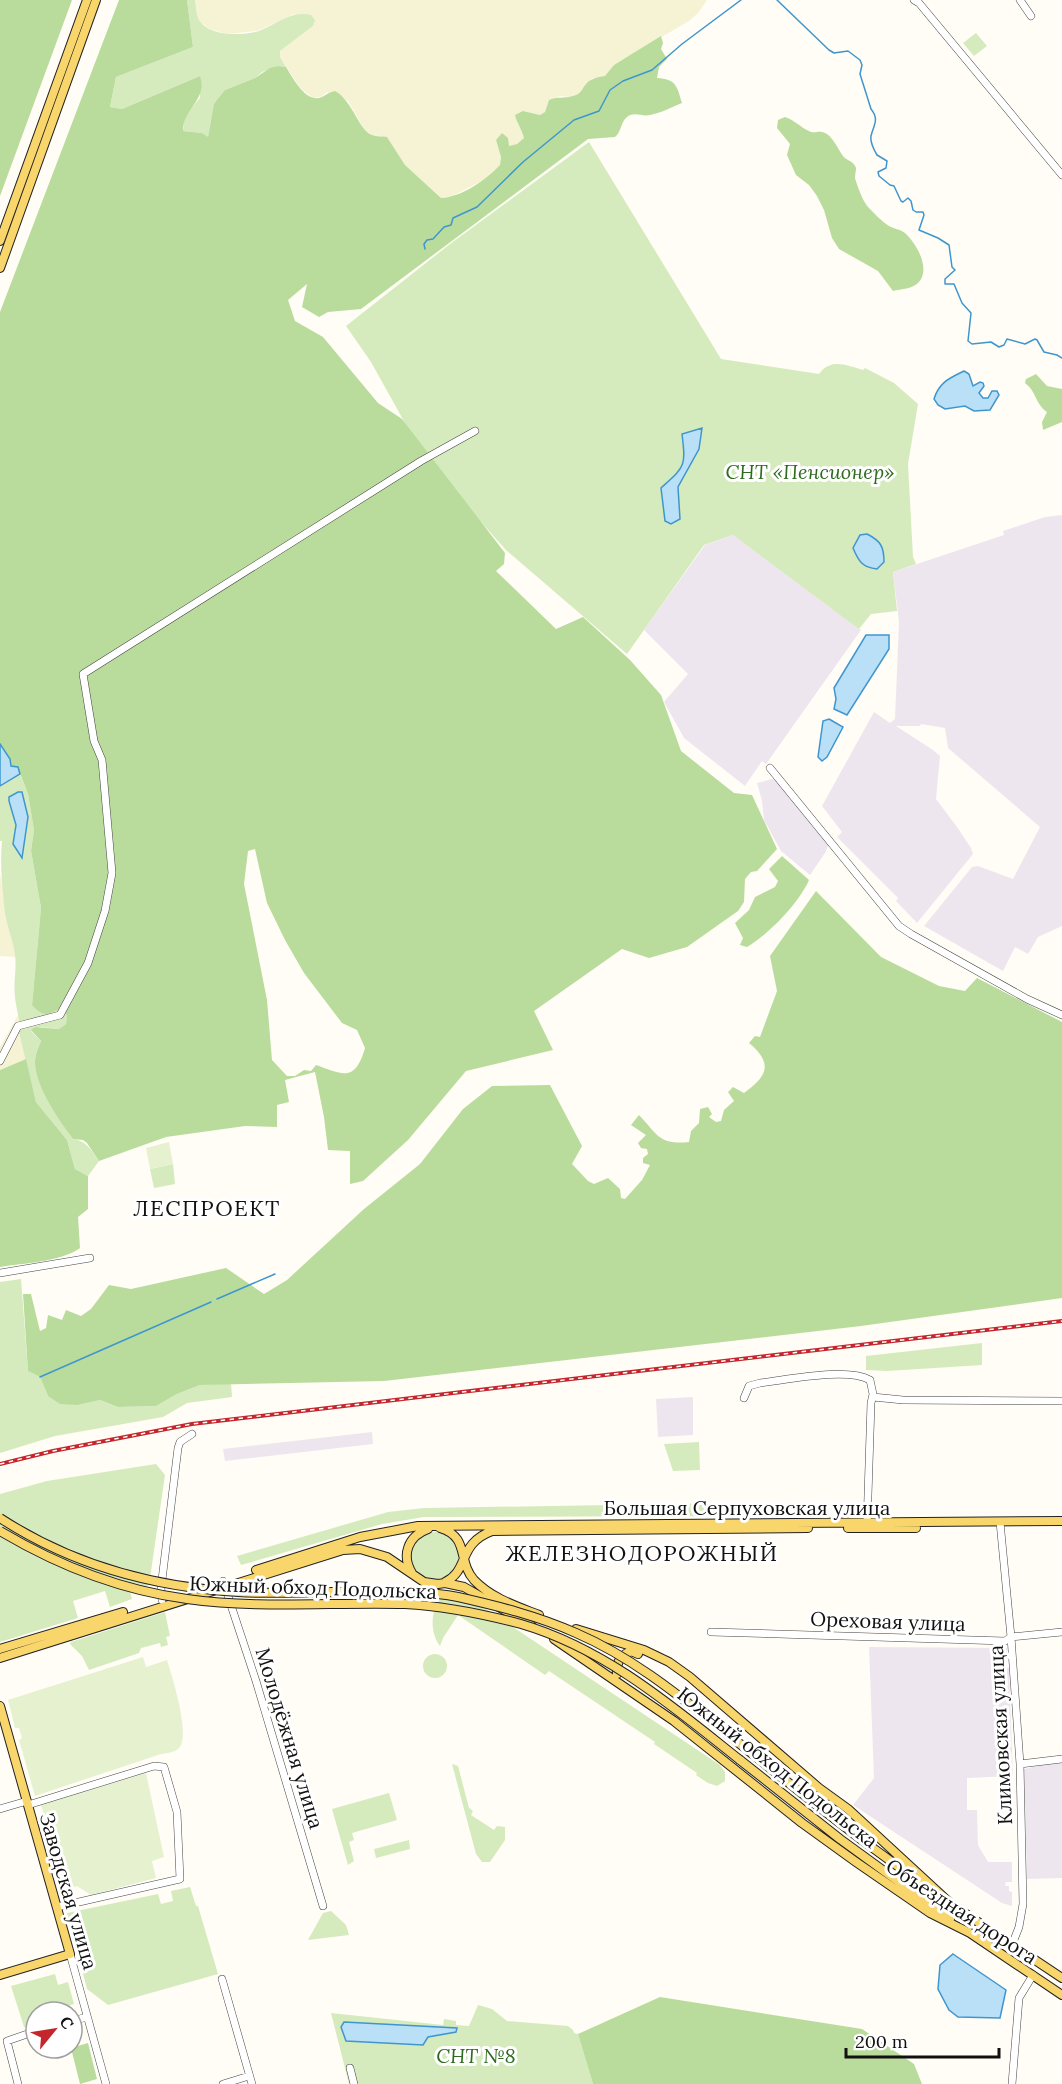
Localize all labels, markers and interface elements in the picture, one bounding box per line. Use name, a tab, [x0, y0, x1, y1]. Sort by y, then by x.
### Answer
park label: СНТ «Пенсионер»	[725, 459, 895, 484]
district label: ЛЕСПРОЕКТ	[133, 1194, 281, 1222]
street label: Большая Серпуховская улица	[604, 1495, 890, 1520]
district label: ЖЕЛЕЗНОДОРОЖНЫЙ	[505, 1539, 779, 1567]
street label: Южный обход Подольска	[189, 1570, 437, 1604]
street label: Ореховая улица	[810, 1606, 966, 1636]
street label: Молодёжная улица	[251, 1644, 329, 1832]
street label: Климовская улица	[983, 1644, 1017, 1826]
street label: Южный обход Подольска	[673, 1681, 883, 1853]
street label: Заводская улица	[35, 1810, 103, 1972]
street label: Объездная дорога	[882, 1853, 1042, 1969]
north arrow	[24, 2000, 84, 2060]
text: С	[56, 2013, 78, 2032]
scale bar	[846, 2021, 999, 2059]
text: 200 m	[855, 2030, 908, 2053]
park label: СНТ №8	[436, 2043, 516, 2068]

